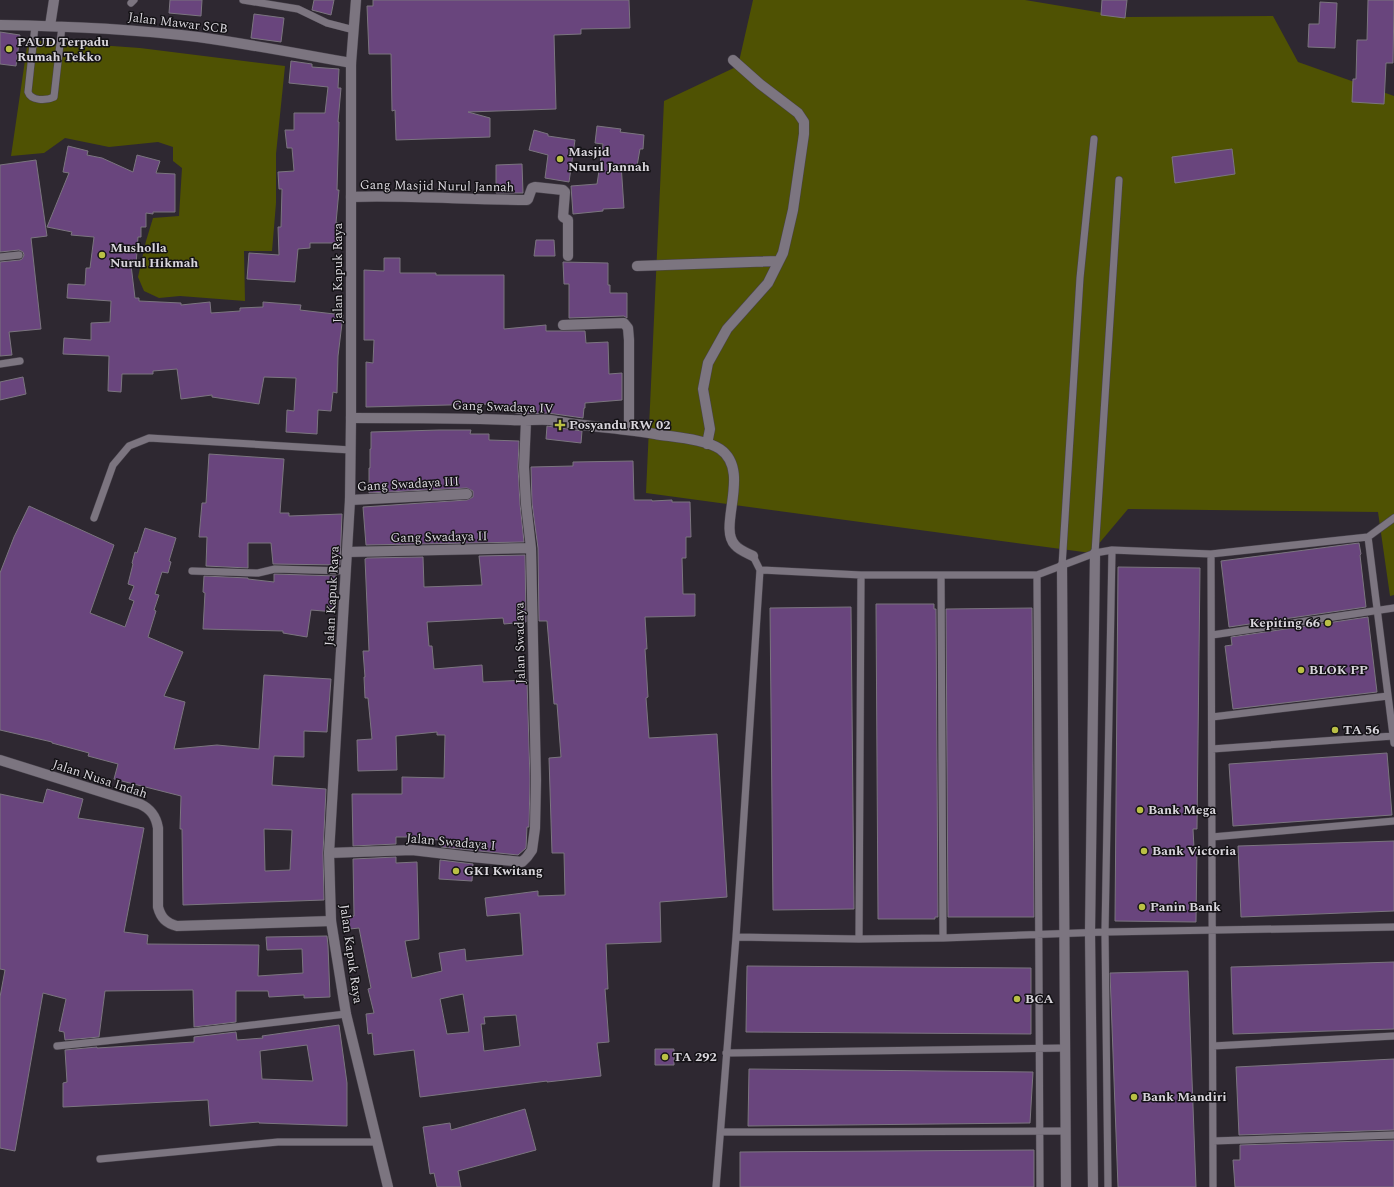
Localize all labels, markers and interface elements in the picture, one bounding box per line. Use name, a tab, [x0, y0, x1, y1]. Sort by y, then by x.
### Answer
street label: Jalan Mawar SCB	[127, 7, 229, 39]
place label: PAUD Terpadu Rumah Tekko	[17, 32, 109, 67]
marker: PAUD Terpadu Rumah Tekko	[4, 44, 14, 54]
place label: Masjid Nurul Jannah	[568, 142, 650, 177]
marker: Masjid Nurul Jannah	[555, 154, 565, 164]
street label: Gang Masjid Nurul Jannah	[360, 175, 515, 197]
street label: Jalan Kapuk Raya	[328, 222, 348, 323]
place label: Musholla Nurul Hikmah	[110, 238, 198, 273]
marker: Musholla Nurul Hikmah	[97, 250, 107, 260]
street label: Gang Swadaya IV	[452, 395, 554, 419]
place label: Posyandu RW 02	[569, 415, 671, 435]
marker: Posyandu RW 02	[554, 419, 566, 431]
street label: Gang Swadaya III	[356, 471, 460, 497]
street label: Gang Swadaya II	[390, 526, 488, 548]
street label: Jalan Kapuk Raya	[319, 545, 345, 647]
street label: Jalan Swadaya	[509, 601, 531, 684]
place label: Kepiting 66	[1250, 613, 1320, 633]
marker: Kepiting 66	[1323, 618, 1333, 628]
place label: BLOK PP	[1309, 660, 1368, 680]
marker: BLOK PP	[1296, 665, 1306, 675]
place label: TA 56	[1343, 720, 1380, 740]
marker: TA 56	[1330, 725, 1340, 735]
street label: Jalan Nusa Indah	[50, 754, 150, 804]
place label: Bank Mega	[1148, 800, 1217, 820]
marker: Bank Mega	[1135, 805, 1145, 815]
street label: Jalan Swadaya I	[405, 828, 497, 856]
place label: Bank Victoria	[1152, 841, 1236, 861]
marker: Bank Victoria	[1139, 846, 1149, 856]
place label: GKI Kwitang	[464, 861, 543, 881]
marker: GKI Kwitang	[451, 866, 461, 876]
place label: Panin Bank	[1150, 897, 1221, 917]
marker: Panin Bank	[1137, 902, 1147, 912]
street label: Jalan Kapuk Raya	[334, 903, 368, 1006]
place label: BCA	[1025, 989, 1054, 1009]
marker: BCA	[1012, 994, 1022, 1004]
place label: TA 292	[673, 1047, 717, 1067]
marker: TA 292	[660, 1052, 670, 1062]
place label: Bank Mandiri	[1142, 1087, 1227, 1107]
marker: Bank Mandiri	[1129, 1092, 1139, 1102]

